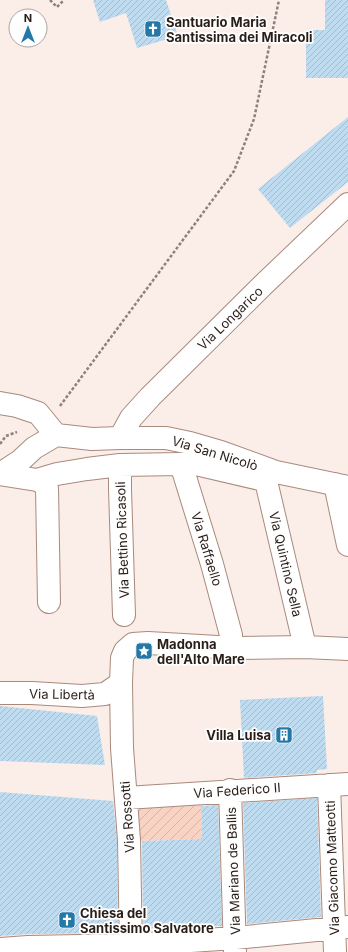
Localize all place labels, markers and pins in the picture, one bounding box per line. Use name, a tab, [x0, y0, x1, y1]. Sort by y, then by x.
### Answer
place label: Santuario Maria Santissima dei Miracoli	[166, 14, 313, 45]
church icon: Santuario Maria Santissima dei Miracoli	[143, 19, 163, 39]
place label: Madonna dell'Alto Mare	[157, 636, 245, 667]
place icon: Madonna dell'Alto Mare	[134, 641, 154, 661]
building icon: Villa Luisa	[274, 725, 294, 745]
place label: Villa Luisa	[206, 727, 271, 743]
place label: Chiesa del Santissimo Salvatore	[80, 905, 214, 936]
church icon: Chiesa del Santissimo Salvatore	[57, 910, 77, 930]

